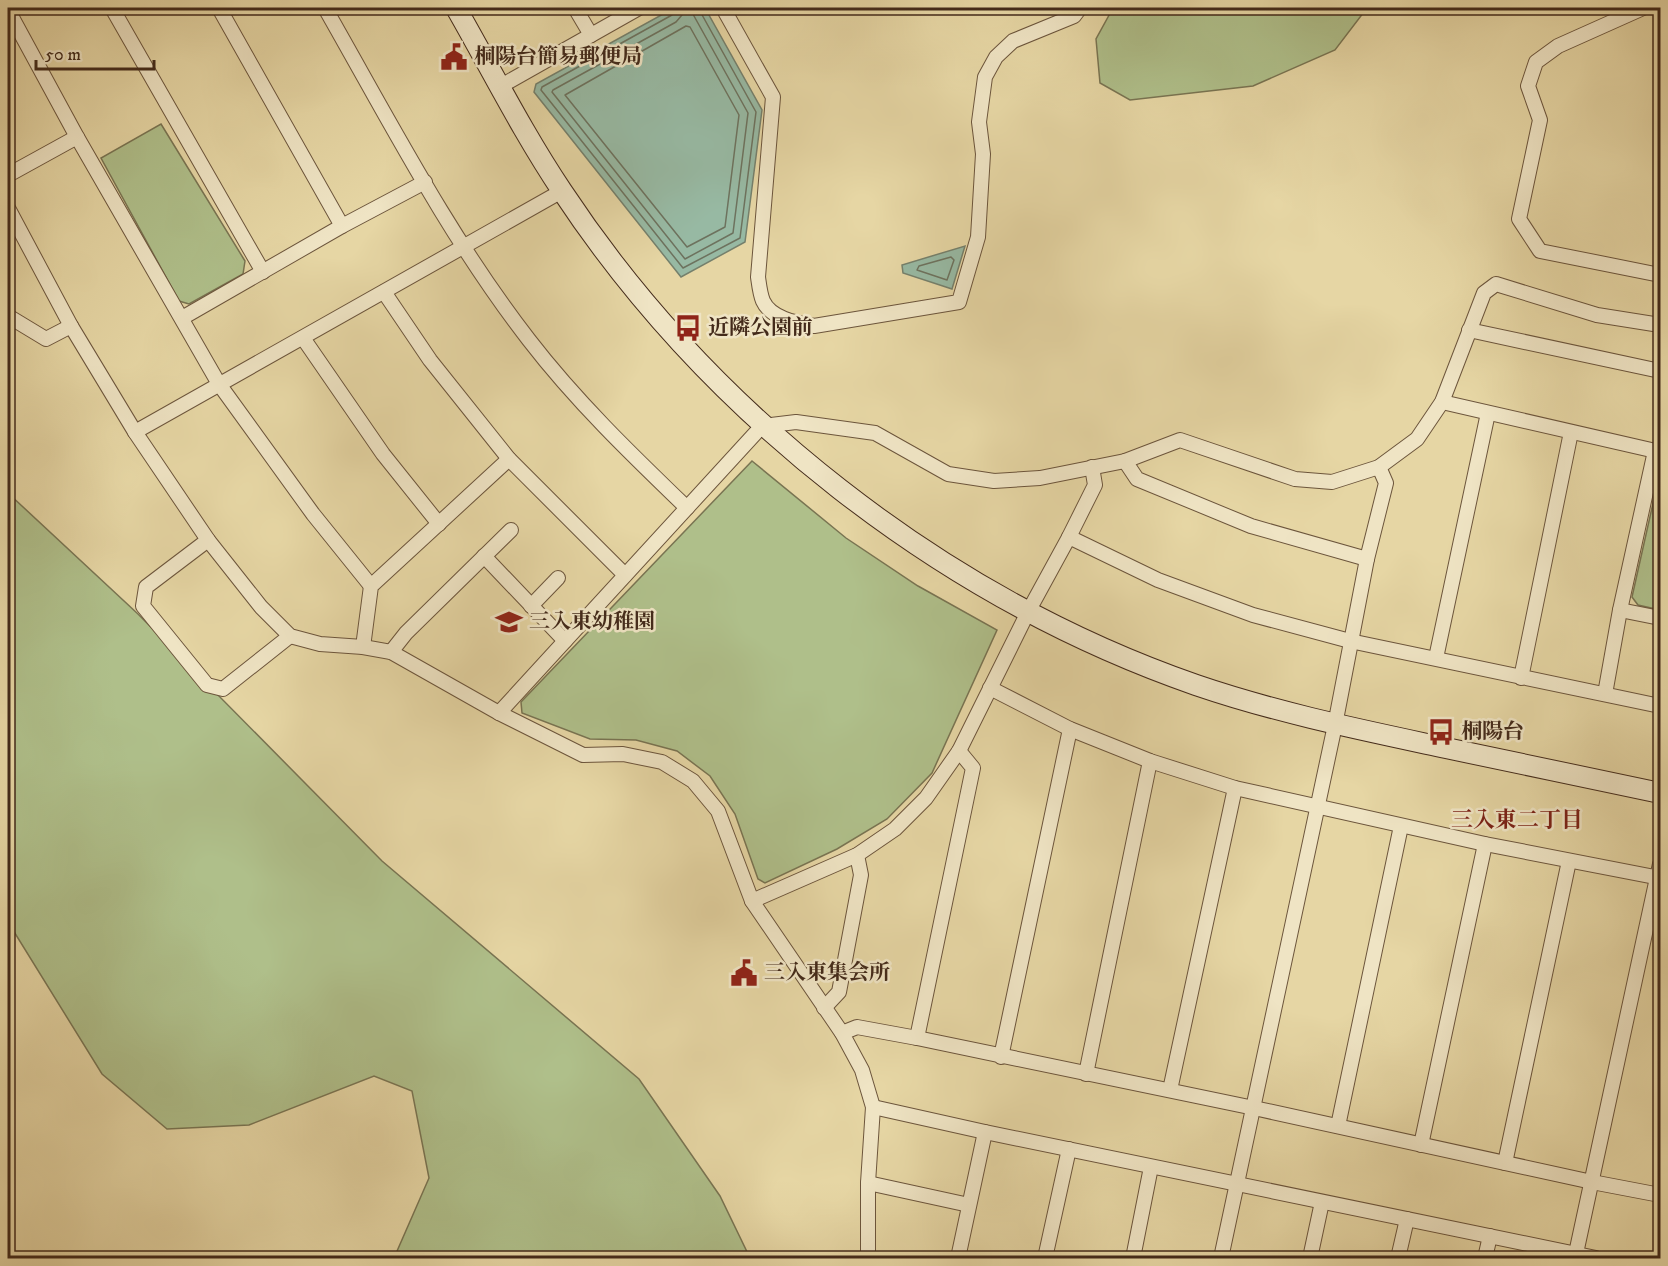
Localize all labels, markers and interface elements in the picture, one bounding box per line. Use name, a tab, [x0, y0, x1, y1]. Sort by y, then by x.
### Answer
scale bar	[36, 33, 154, 71]
public building icon: 桐陽台簡易郵便局	[439, 42, 469, 72]
text: 50 m	[45, 44, 81, 66]
place label: 桐陽台簡易郵便局	[474, 44, 642, 70]
bus stop icon: 近隣公園前	[673, 313, 703, 343]
place label: 近隣公園前	[708, 315, 813, 341]
school or university icon: 三入東幼稚園	[494, 607, 524, 637]
place label: 三入東幼稚園	[529, 609, 655, 635]
bus stop icon: 桐陽台	[1426, 717, 1456, 747]
place label: 桐陽台	[1461, 719, 1524, 745]
district label: 三入東二丁目	[1451, 807, 1583, 834]
public building icon: 三入東集会所	[729, 958, 759, 988]
place label: 三入東集会所	[764, 960, 890, 986]

